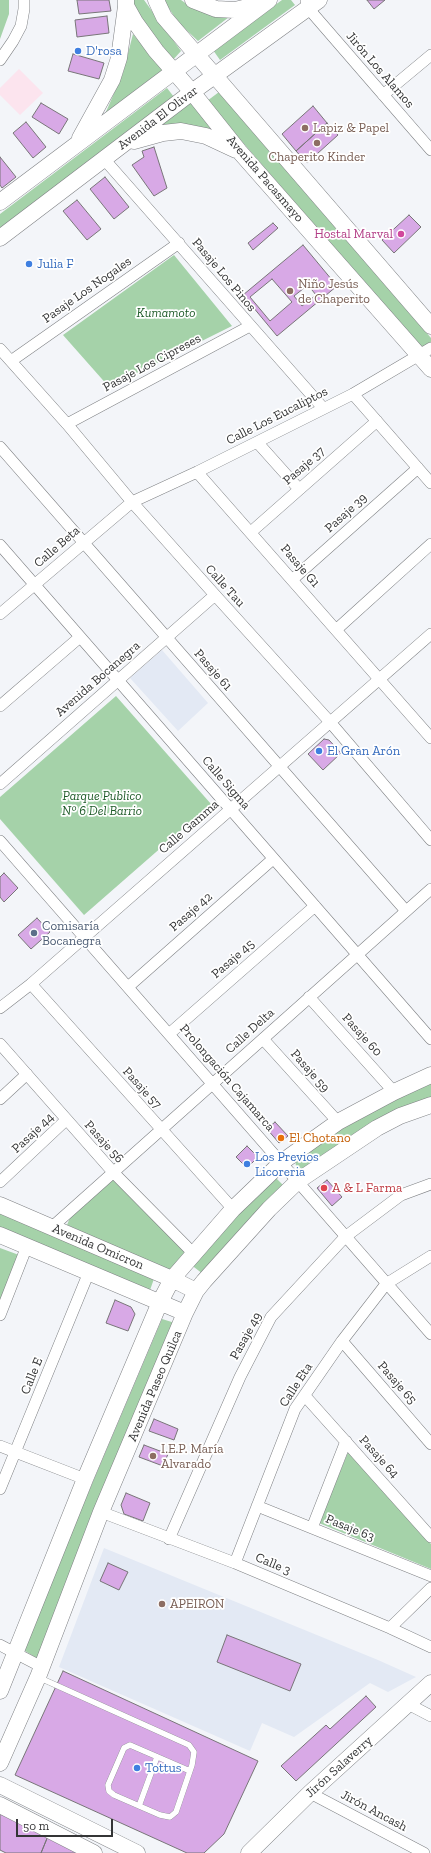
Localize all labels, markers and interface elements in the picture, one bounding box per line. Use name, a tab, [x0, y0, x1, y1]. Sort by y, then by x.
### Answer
street label: Jirón Los Alamos	[343, 29, 417, 111]
place label: D'rosa	[86, 43, 122, 59]
marker: D'rosa	[73, 46, 83, 56]
street label: Avenida El Olivar	[115, 83, 201, 153]
place label: Lapiz & Papel	[313, 120, 389, 136]
marker: Lapiz & Papel	[300, 123, 310, 133]
street label: Avenida Pacasmayo	[223, 132, 307, 226]
marker: Chaperito Kinder	[312, 138, 322, 148]
place label: Chaperito Kinder	[269, 149, 365, 165]
place label: Hostal Marval	[314, 226, 393, 242]
marker: Hostal Marval	[396, 229, 406, 239]
street label: Pasaje Los Pinos	[189, 235, 259, 315]
street label: Pasaje Los Nogales	[40, 253, 134, 327]
place label: Julia F	[37, 256, 74, 272]
marker: Julia F	[24, 259, 34, 269]
place label: Niño Jesús de Chaperito	[298, 276, 370, 307]
marker: Niño Jesús de Chaperito	[285, 286, 295, 296]
park label: Kumamoto	[137, 305, 195, 321]
street label: Pasaje Los Cipreses	[100, 331, 204, 395]
street label: Calle Los Eucaliptos	[224, 384, 330, 448]
street label: Pasaje 37	[280, 444, 328, 488]
street label: Pasaje 39	[322, 490, 370, 536]
street label: Calle Beta	[31, 523, 83, 571]
street label: Pasaje G1	[277, 541, 323, 591]
street label: Calle Tau	[202, 561, 248, 611]
street label: Avenida Bocanegra	[52, 638, 144, 720]
street label: Pasaje 61	[191, 646, 235, 694]
place label: El Gran Arón	[327, 743, 400, 759]
marker: El Gran Arón	[314, 746, 324, 756]
street label: Calle Sigma	[199, 753, 253, 813]
park label: Parque Publico N° 6 Del Barrio	[62, 788, 142, 819]
street label: Calle Gamma	[156, 797, 222, 857]
street label: Pasaje 42	[166, 889, 216, 935]
place label: Comisaría Bocanegra	[42, 918, 101, 949]
marker: Comisaría Bocanegra	[29, 928, 39, 938]
street label: Pasaje 45	[208, 936, 258, 982]
street label: Calle Delta	[222, 1005, 278, 1057]
street label: Pasaje 60	[339, 1010, 385, 1060]
street label: Prolongación Cajamarca	[176, 1021, 278, 1135]
street label: Pasaje 59	[287, 1046, 333, 1096]
street label: Pasaje 57	[119, 1064, 165, 1112]
street label: Pasaje 44	[9, 1110, 57, 1156]
street label: Pasaje 56	[81, 1118, 127, 1166]
place label: El Chotano	[289, 1130, 351, 1146]
marker: El Chotano	[276, 1133, 286, 1143]
place label: Los Previos Licoreria	[255, 1149, 319, 1180]
marker: Los Previos Licoreria	[242, 1159, 252, 1169]
place label: A & L Farma	[332, 1180, 402, 1196]
marker: A & L Farma	[319, 1183, 329, 1193]
street label: Avenida Omicron	[50, 1221, 146, 1273]
street label: Pasaje 49	[227, 1310, 265, 1362]
street label: Avenida Paseo Quilca	[125, 1328, 185, 1444]
street label: Calle E	[18, 1355, 46, 1397]
street label: Pasaje 65	[374, 1358, 420, 1408]
street label: Calle Eta	[276, 1360, 316, 1410]
street label: Pasaje 64	[356, 1433, 402, 1481]
place label: I.E.P. María Alvarado	[161, 1441, 223, 1472]
marker: I.E.P. María Alvarado	[148, 1451, 158, 1461]
street label: Pasaje 63	[323, 1511, 377, 1545]
street label: Calle 3	[253, 1550, 293, 1578]
place label: APEIRON	[170, 1596, 224, 1612]
marker: APEIRON	[157, 1599, 167, 1609]
street label: Jirón Salaverry	[302, 1733, 376, 1801]
place label: Tottus	[145, 1760, 182, 1776]
marker: Tottus	[132, 1763, 142, 1773]
street label: Jirón Ancash	[338, 1787, 410, 1835]
scale bar	[18, 1811, 115, 1837]
text: 50 m	[23, 1819, 49, 1833]

